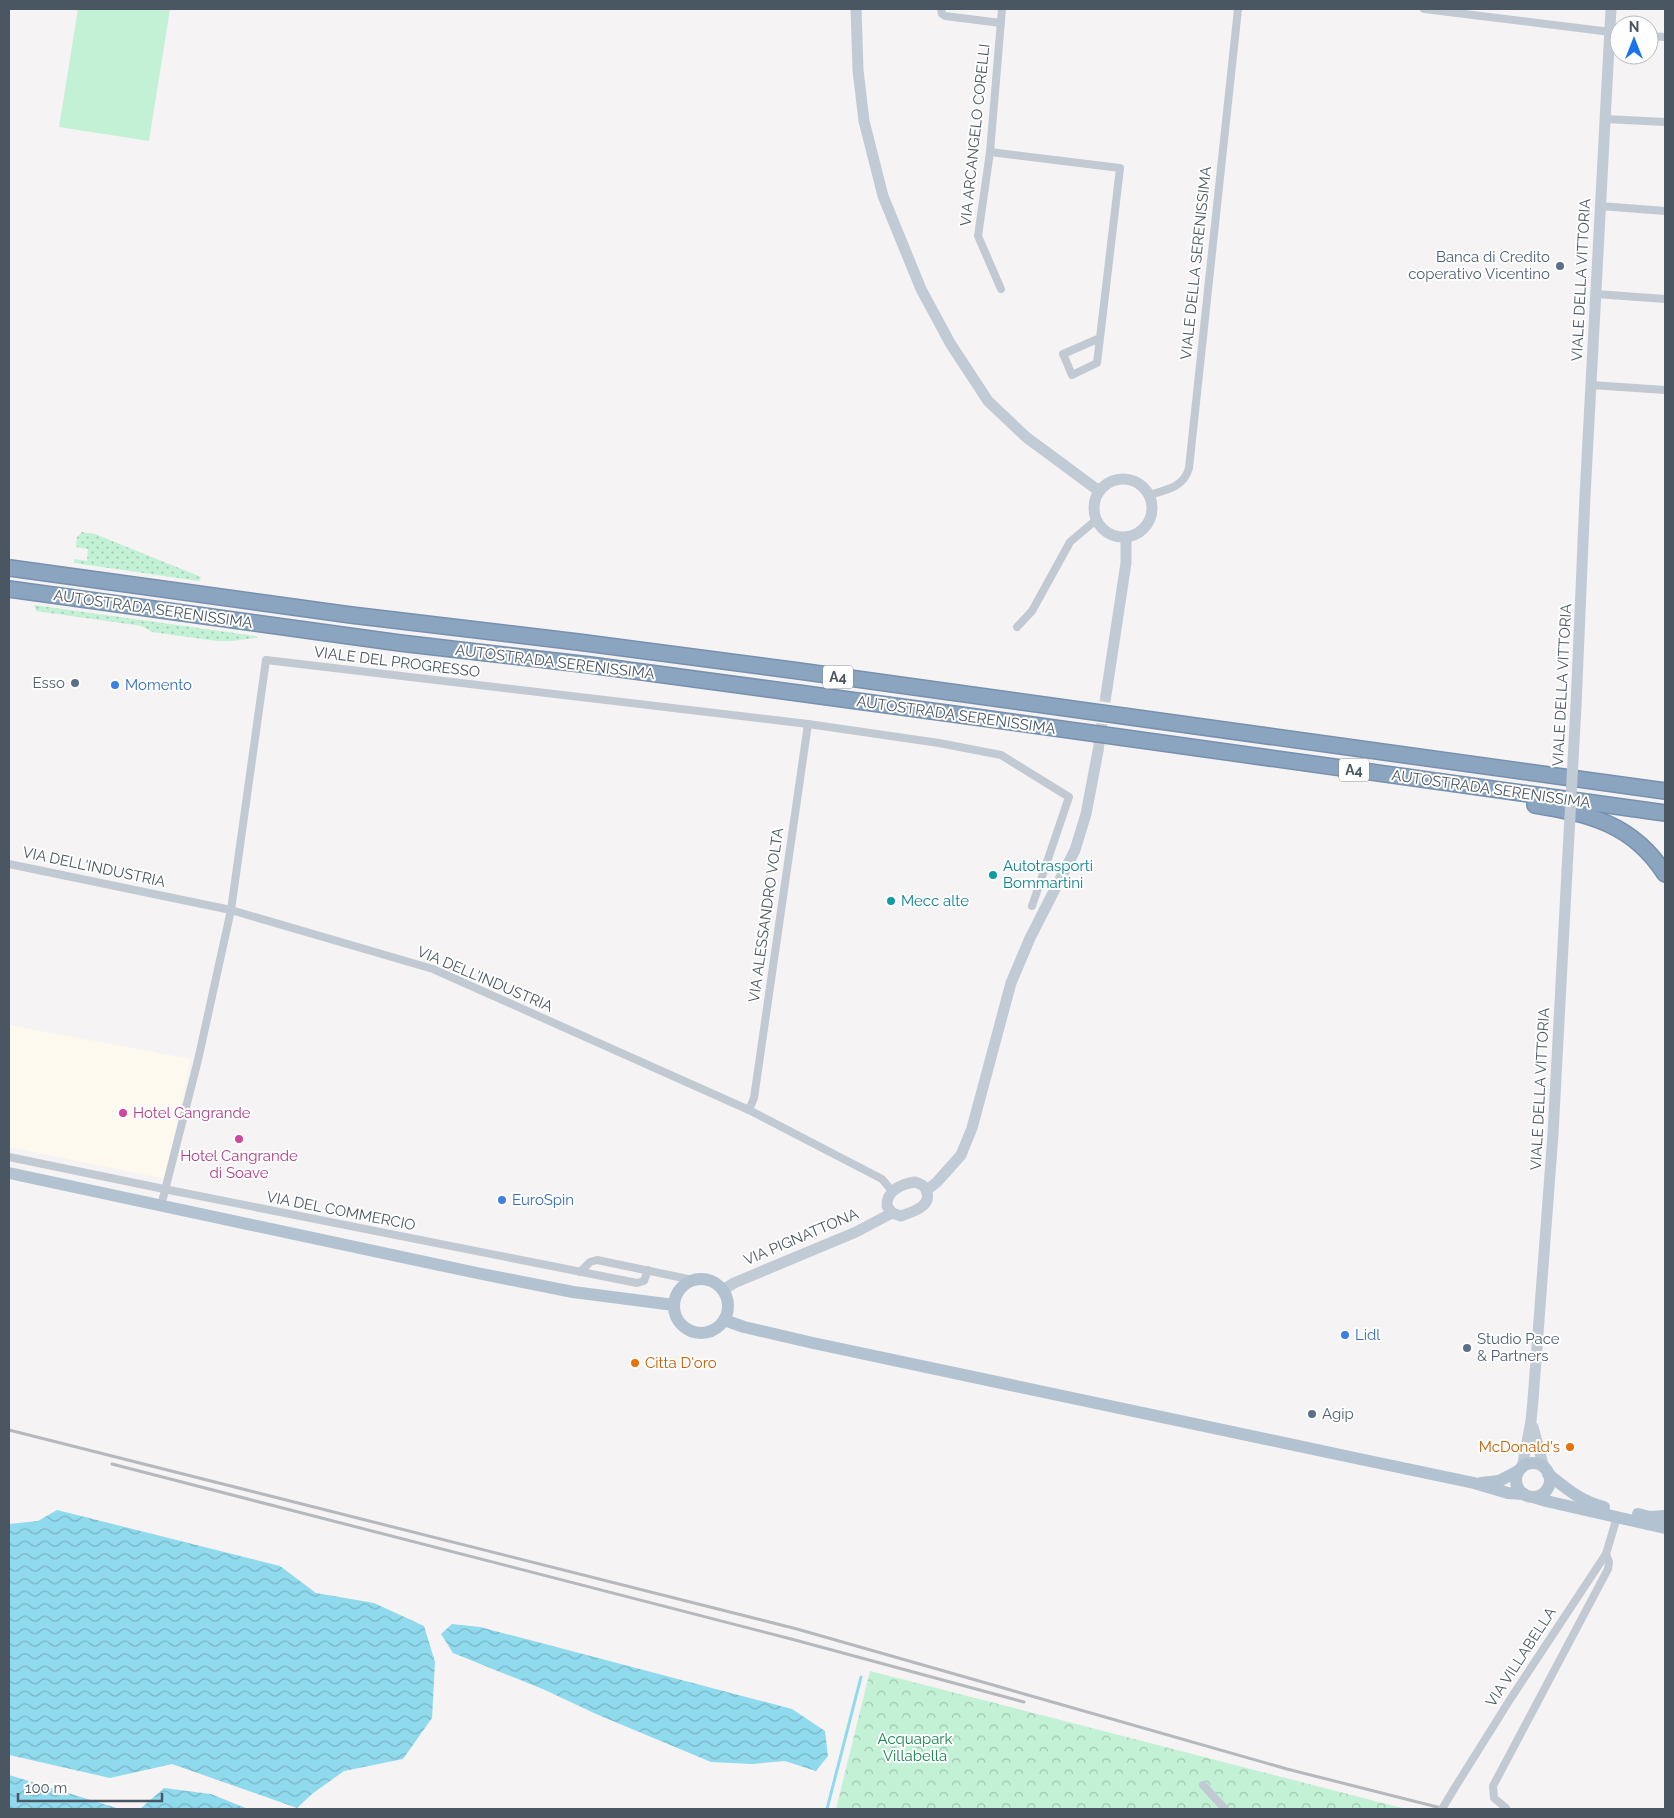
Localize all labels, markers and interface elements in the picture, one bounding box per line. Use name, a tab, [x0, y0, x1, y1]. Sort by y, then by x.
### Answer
north arrow	[1609, 15, 1659, 65]
text: N	[1629, 19, 1639, 35]
street label: VIA ARCANGELO CORELLI	[956, 43, 994, 227]
street label: VIALE DELLA SERENISSIMA	[1177, 165, 1215, 361]
street label: VIALE DELLA VITTORIA	[1568, 198, 1594, 362]
place label: Banca di Credito coperativo Vicentino	[1408, 248, 1550, 283]
marker: Banca di Credito coperativo Vicentino	[1554, 260, 1566, 272]
street label: AUTOSTRADA SERENISSIMA	[52, 586, 254, 632]
street label: VIALE DELLA VITTORIA	[1549, 603, 1575, 767]
street label: AUTOSTRADA SERENISSIMA	[454, 641, 656, 683]
street label: VIALE DEL PROGRESSO	[313, 643, 481, 681]
road number: A4	[823, 666, 853, 689]
place label: Esso	[32, 674, 65, 692]
place label: Momento	[125, 676, 192, 694]
marker: Esso	[69, 677, 81, 689]
marker: Momento	[109, 679, 121, 691]
street label: AUTOSTRADA SERENISSIMA	[855, 692, 1057, 738]
road number: A4	[1339, 758, 1369, 782]
street label: AUTOSTRADA SERENISSIMA	[1390, 766, 1592, 812]
street label: VIA ALESSANDRO VOLTA	[745, 827, 787, 1003]
street label: VIA DELL'INDUSTRIA	[21, 843, 167, 891]
place label: Autotrasporti Bommartini	[1003, 857, 1093, 892]
marker: Autotrasporti Bommartini	[987, 869, 999, 881]
place label: Mecc alte	[901, 892, 969, 910]
marker: Mecc alte	[885, 895, 897, 907]
street label: VIA DELL'INDUSTRIA	[415, 942, 555, 1016]
street label: VIALE DELLA VITTORIA	[1527, 1007, 1553, 1171]
place label: Hotel Cangrande	[133, 1104, 251, 1122]
marker: Hotel Cangrande	[117, 1107, 129, 1119]
marker: Hotel Cangrande di Soave	[233, 1133, 245, 1145]
place label: Hotel Cangrande di Soave	[180, 1147, 298, 1182]
street label: VIA DEL COMMERCIO	[265, 1188, 417, 1234]
place label: EuroSpin	[512, 1191, 574, 1209]
marker: EuroSpin	[496, 1194, 508, 1206]
street label: VIA PIGNATTONA	[741, 1205, 861, 1269]
place label: Lidl	[1355, 1326, 1381, 1344]
marker: Lidl	[1339, 1329, 1351, 1341]
place label: Studio Pace & Partners	[1477, 1330, 1560, 1365]
marker: Studio Pace & Partners	[1461, 1342, 1473, 1354]
place label: Citta D'oro	[645, 1354, 717, 1372]
marker: Citta D'oro	[629, 1357, 641, 1369]
place label: Agip	[1322, 1405, 1354, 1423]
marker: Agip	[1306, 1408, 1318, 1420]
place label: McDonald's	[1479, 1438, 1560, 1456]
marker: McDonald's	[1564, 1441, 1576, 1453]
street label: VIA VILLABELLA	[1482, 1604, 1560, 1710]
park label: Acquapark Villabella	[877, 1730, 953, 1765]
scale bar	[18, 1770, 161, 1802]
text: 100 m	[25, 1779, 67, 1797]

